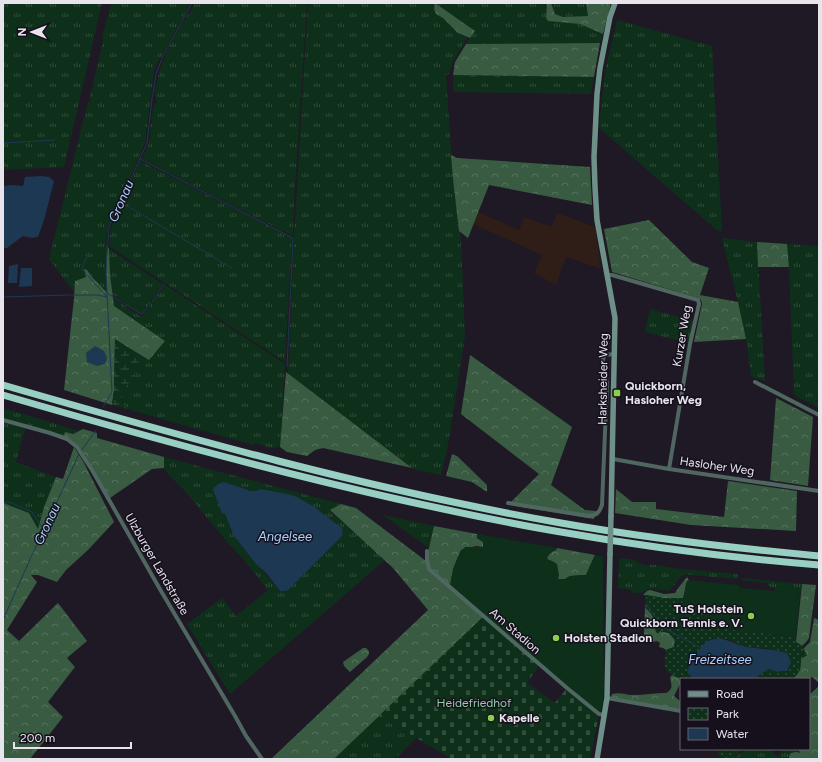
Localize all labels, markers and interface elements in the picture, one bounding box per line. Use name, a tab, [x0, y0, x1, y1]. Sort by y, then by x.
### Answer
north arrow	[12, 12, 52, 52]
text: N	[16, 28, 29, 36]
water label: Gronau	[105, 178, 137, 224]
street label: Kurzer Weg	[670, 304, 694, 368]
street label: Harksheider Weg	[595, 333, 611, 425]
place label: Quickborn, Hasloher Weg	[625, 379, 702, 407]
marker: Quickborn, Hasloher Weg	[612, 388, 622, 398]
street label: Hasloher Weg	[679, 454, 755, 478]
water label: Gronau	[31, 501, 63, 547]
street label: Ulzburger Landstraße	[122, 511, 192, 618]
water label: Angelsee	[257, 529, 312, 544]
place label: TuS Holstein Quickborn Tennis e. V.	[620, 602, 743, 630]
street label: Am Stadion	[487, 605, 544, 657]
marker: TuS Holstein Quickborn Tennis e. V.	[746, 611, 756, 621]
place label: Holsten Stadion	[564, 631, 652, 645]
marker: Holsten Stadion	[551, 633, 561, 643]
water label: Freizeitsee	[688, 652, 752, 667]
legend	[680, 678, 810, 750]
text: Road	[716, 687, 744, 701]
park label: Heidefriedhof	[437, 696, 512, 710]
text: Park	[716, 707, 739, 721]
place label: Kapelle	[499, 711, 540, 725]
marker: Kapelle	[486, 713, 496, 723]
scale bar	[14, 724, 131, 750]
text: Water	[716, 727, 748, 741]
text: 200 m	[20, 731, 55, 745]

